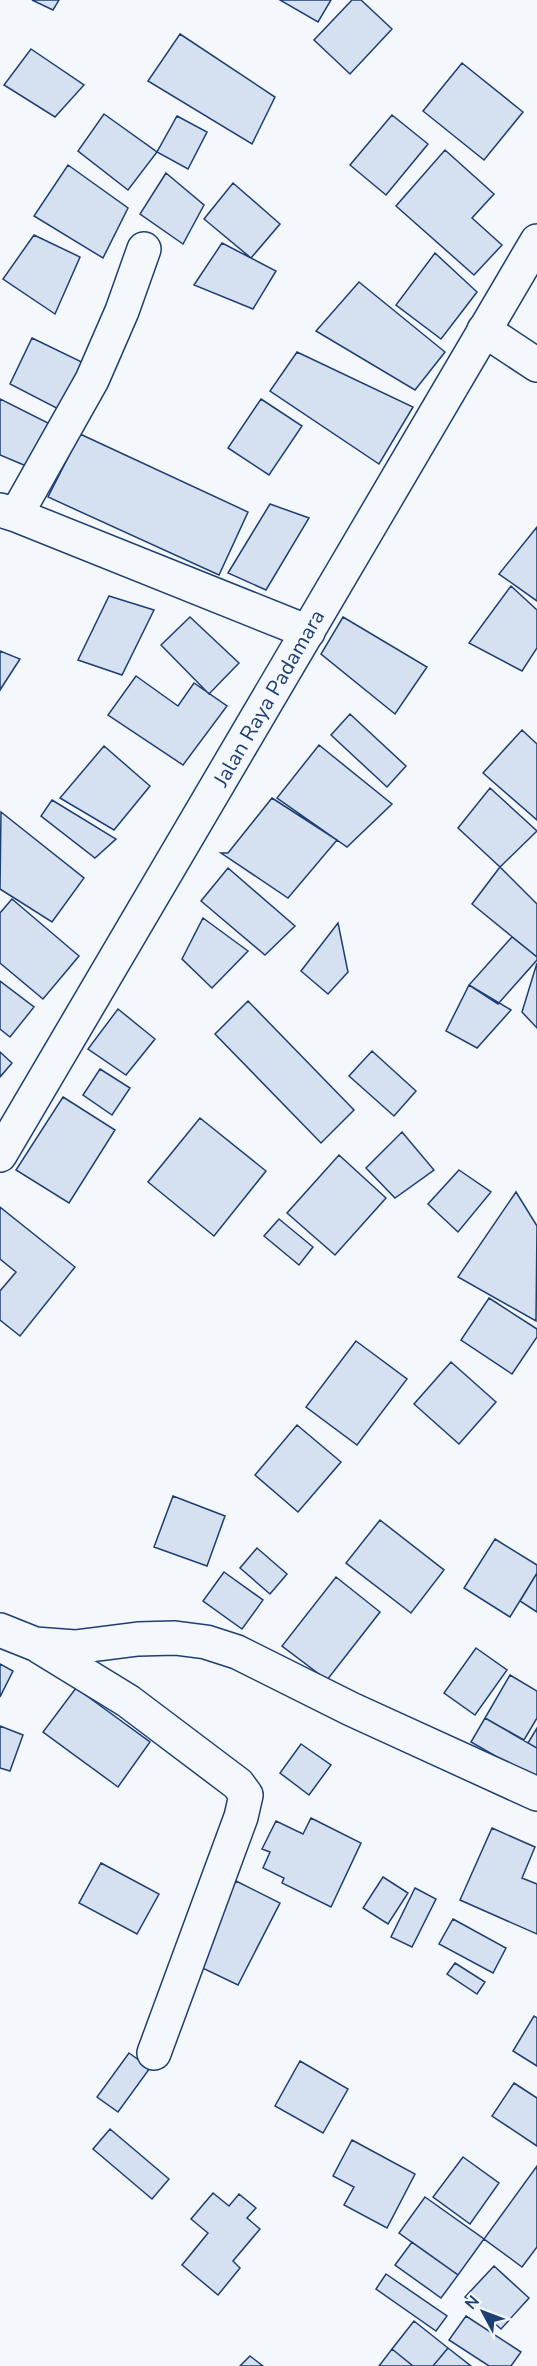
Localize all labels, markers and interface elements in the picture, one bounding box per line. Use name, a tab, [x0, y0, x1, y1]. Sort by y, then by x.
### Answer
street label: Jalan Raya Padamara	[206, 605, 331, 792]
north arrow	[453, 2282, 513, 2342]
text: N	[460, 2291, 485, 2315]

